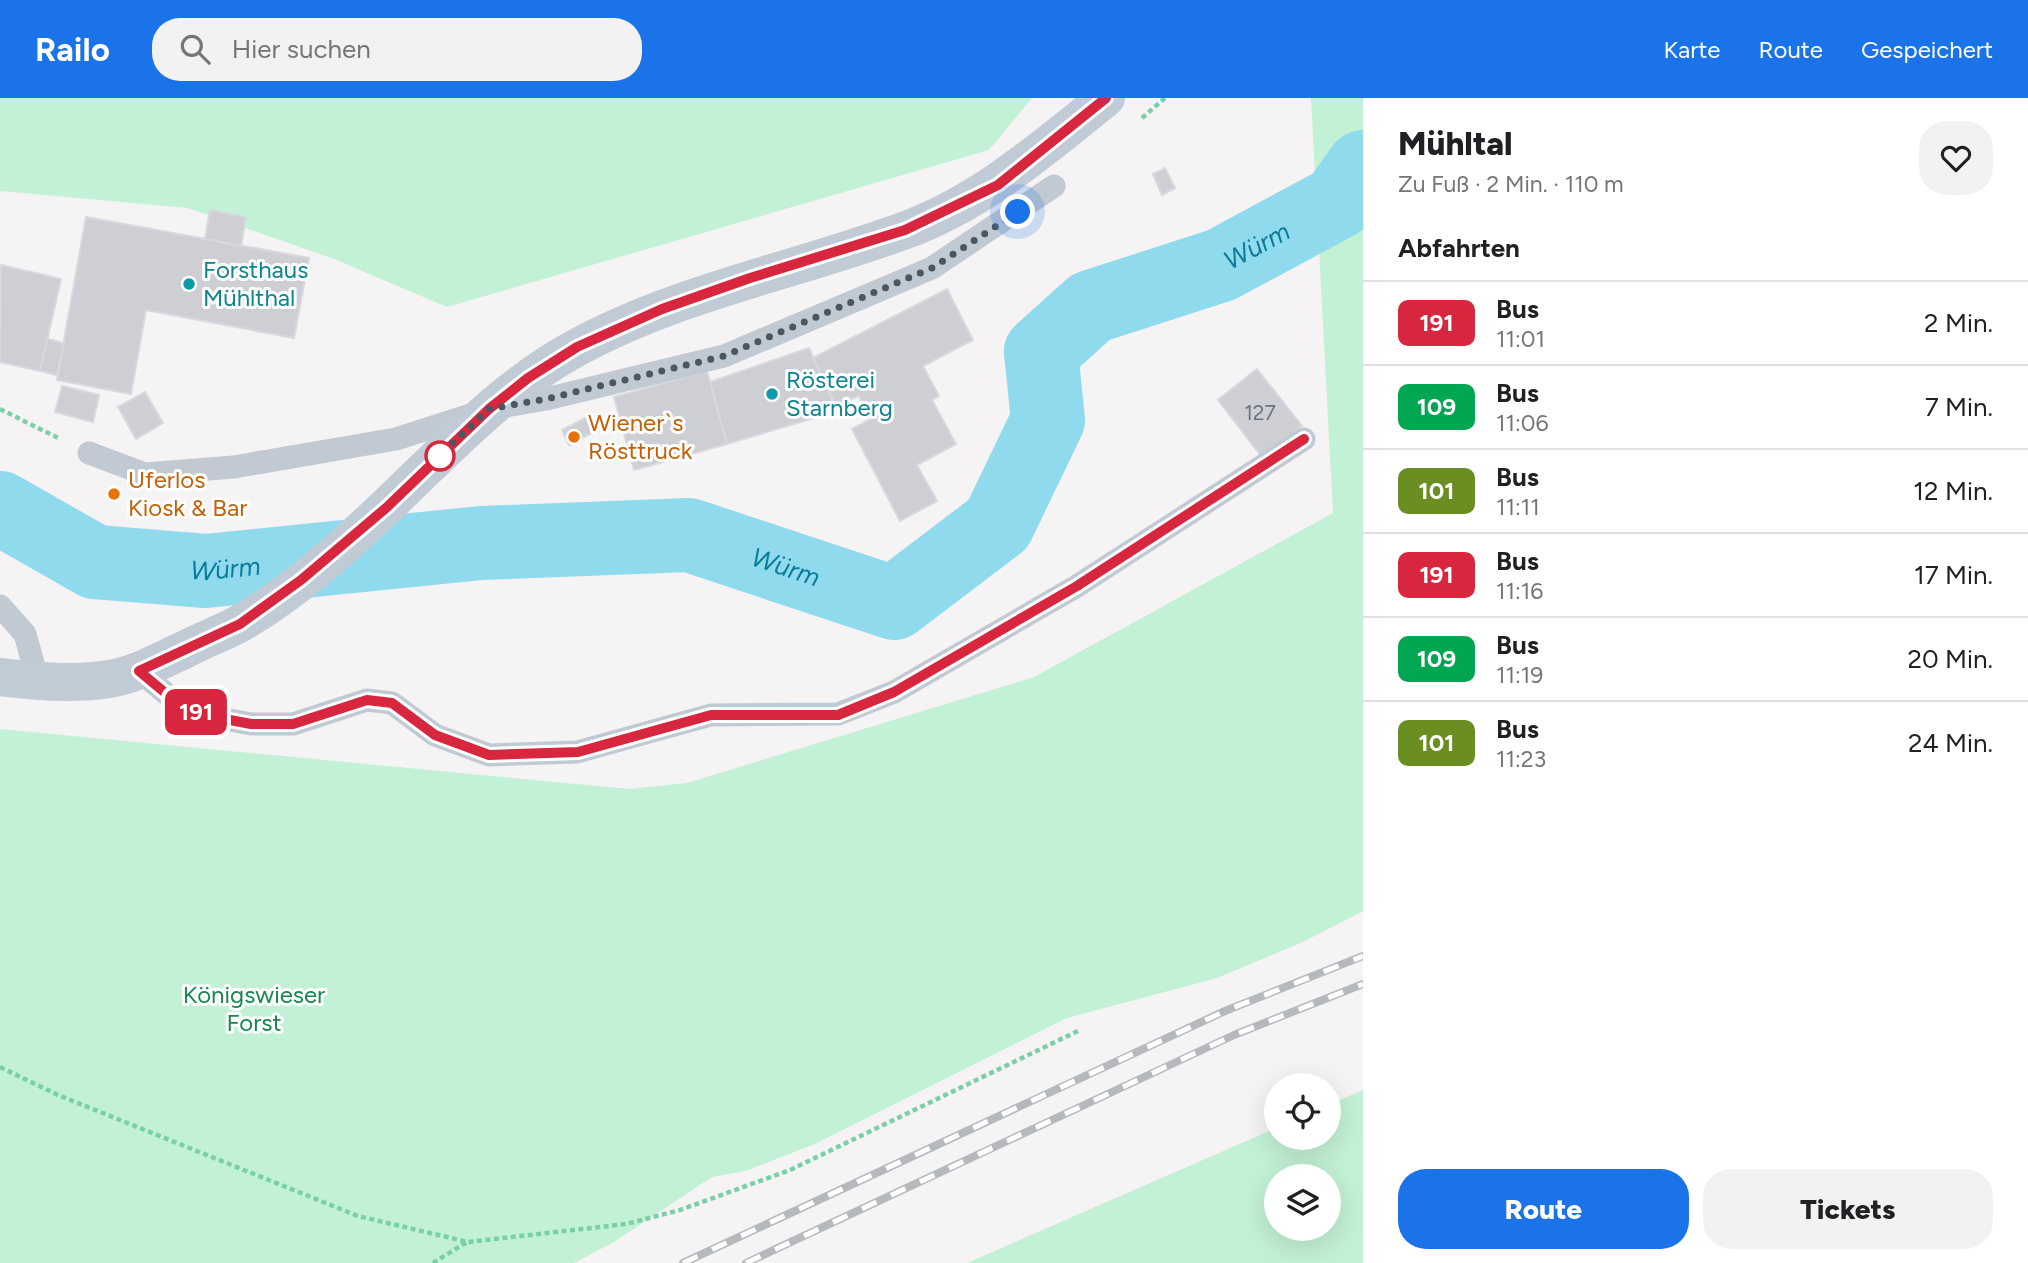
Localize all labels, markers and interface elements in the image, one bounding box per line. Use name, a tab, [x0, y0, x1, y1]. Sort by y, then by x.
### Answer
search box	[152, 18, 642, 81]
text: Railo	[35, 30, 110, 69]
icon: search	[176, 30, 214, 68]
text: Hier suchen	[232, 33, 371, 65]
text: Karte	[1664, 35, 1720, 64]
text: Route	[1758, 35, 1823, 64]
text: Gespeichert	[1861, 35, 1993, 64]
button: heart	[1919, 121, 1993, 195]
text: Mühltal	[1398, 124, 1512, 163]
text: Zu Fuß · 2 Min. · 110 m	[1398, 170, 1624, 198]
your location	[1000, 194, 1035, 229]
water label: Würm	[1218, 215, 1295, 277]
text: Abfahrten	[1398, 232, 1520, 264]
place label: Forsthaus Mühlthal	[203, 255, 308, 312]
marker: Forsthaus Mühlthal	[181, 276, 197, 292]
text: Bus	[1496, 293, 1539, 325]
text: 2 Min.	[1924, 307, 1993, 339]
text: 191	[1419, 308, 1454, 337]
text: 11:01	[1496, 325, 1545, 353]
place label: Rösterei Starnberg	[786, 365, 893, 422]
text: Bus	[1496, 377, 1539, 409]
marker: Rösterei Starnberg	[764, 386, 780, 402]
text: 7 Min.	[1925, 391, 1993, 423]
text: 109	[1417, 392, 1456, 421]
house number: 127	[1244, 400, 1276, 425]
place label: Wienerˋs Rösttruck	[588, 408, 693, 465]
text: 11:06	[1496, 409, 1549, 437]
marker: Wienerˋs Rösttruck	[566, 429, 582, 445]
unlabelled marker	[425, 441, 455, 471]
text: Bus	[1496, 461, 1539, 493]
place label: Uferlos Kiosk & Bar	[128, 465, 247, 522]
text: 12 Min.	[1913, 475, 1993, 507]
text: 101	[1419, 476, 1454, 505]
marker: Uferlos Kiosk & Bar	[106, 486, 122, 502]
text: 11:11	[1496, 493, 1540, 521]
water label: Würm	[747, 541, 824, 593]
text: Bus	[1496, 545, 1539, 577]
water label: Würm	[189, 550, 262, 588]
text: 17 Min.	[1914, 559, 1993, 591]
text: 191	[1419, 560, 1454, 589]
text: 11:16	[1496, 577, 1543, 605]
text: Bus	[1496, 629, 1539, 661]
text: 20 Min.	[1907, 643, 1993, 675]
text: 109	[1417, 644, 1456, 673]
text: 11:19	[1496, 661, 1543, 689]
line badge: 191	[156, 689, 236, 735]
text: 191	[179, 697, 213, 726]
text: Bus	[1496, 713, 1539, 745]
text: 24 Min.	[1908, 727, 1993, 759]
text: 101	[1419, 728, 1454, 757]
text: 11:23	[1496, 745, 1546, 773]
park label: Königswieser Forst	[183, 980, 325, 1037]
map controls	[1264, 1073, 1341, 1241]
button: locate	[1264, 1073, 1341, 1150]
button: layers	[1264, 1164, 1341, 1241]
button: Route	[1398, 1169, 1689, 1249]
button: Tickets	[1703, 1169, 1993, 1249]

